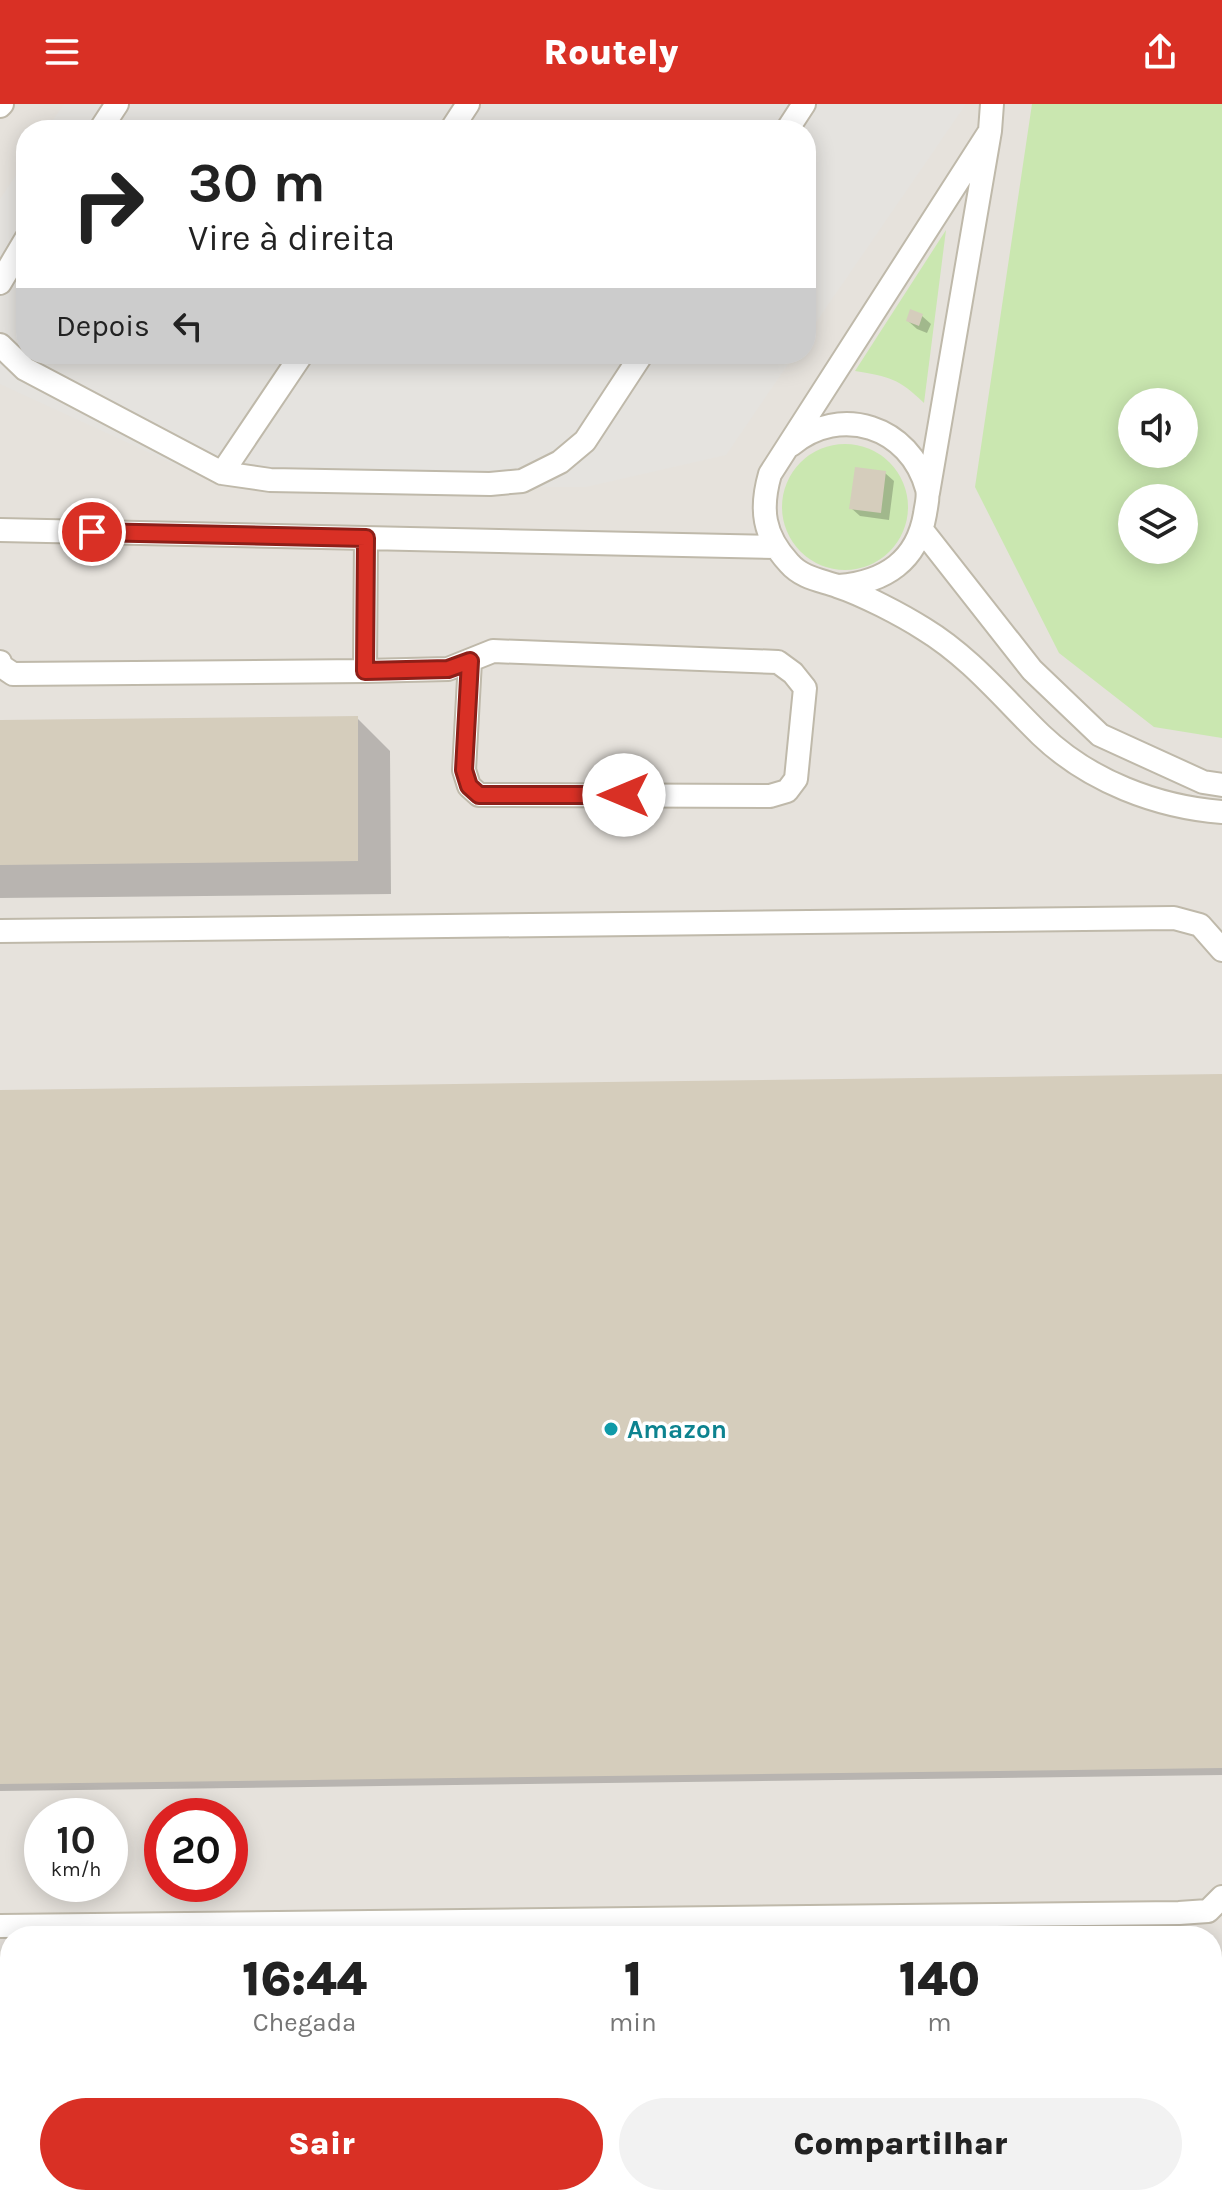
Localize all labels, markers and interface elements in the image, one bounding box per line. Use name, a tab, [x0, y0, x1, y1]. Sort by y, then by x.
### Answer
icon: menu	[40, 30, 84, 74]
icon: share	[1138, 30, 1182, 74]
text: Routely	[544, 31, 678, 73]
text: 30 m	[188, 150, 326, 215]
icon: right	[56, 152, 160, 256]
text: Vire à direita	[188, 217, 395, 259]
icon: left	[166, 304, 210, 348]
text: Depois	[56, 308, 150, 344]
map controls	[1118, 388, 1198, 564]
button: sound	[1118, 388, 1198, 468]
button: layers	[1118, 484, 1198, 564]
pin	[58, 498, 126, 566]
icon: arrive	[70, 510, 114, 554]
position arrow	[582, 753, 666, 837]
place label: Amazon	[627, 1414, 727, 1445]
marker: Amazon	[602, 1420, 620, 1438]
speed limit sign: 20	[144, 1798, 248, 1902]
text: 10	[56, 1816, 96, 1863]
text: km/h	[51, 1858, 101, 1881]
text: 16:44	[242, 1951, 367, 2007]
text: 1	[624, 1951, 642, 2007]
text: 140	[899, 1951, 980, 2007]
text: Chegada	[253, 2007, 356, 2038]
text: min	[609, 2007, 657, 2038]
text: m	[927, 2007, 952, 2038]
button: Sair	[40, 2098, 603, 2190]
button: Compartilhar	[619, 2098, 1182, 2190]

